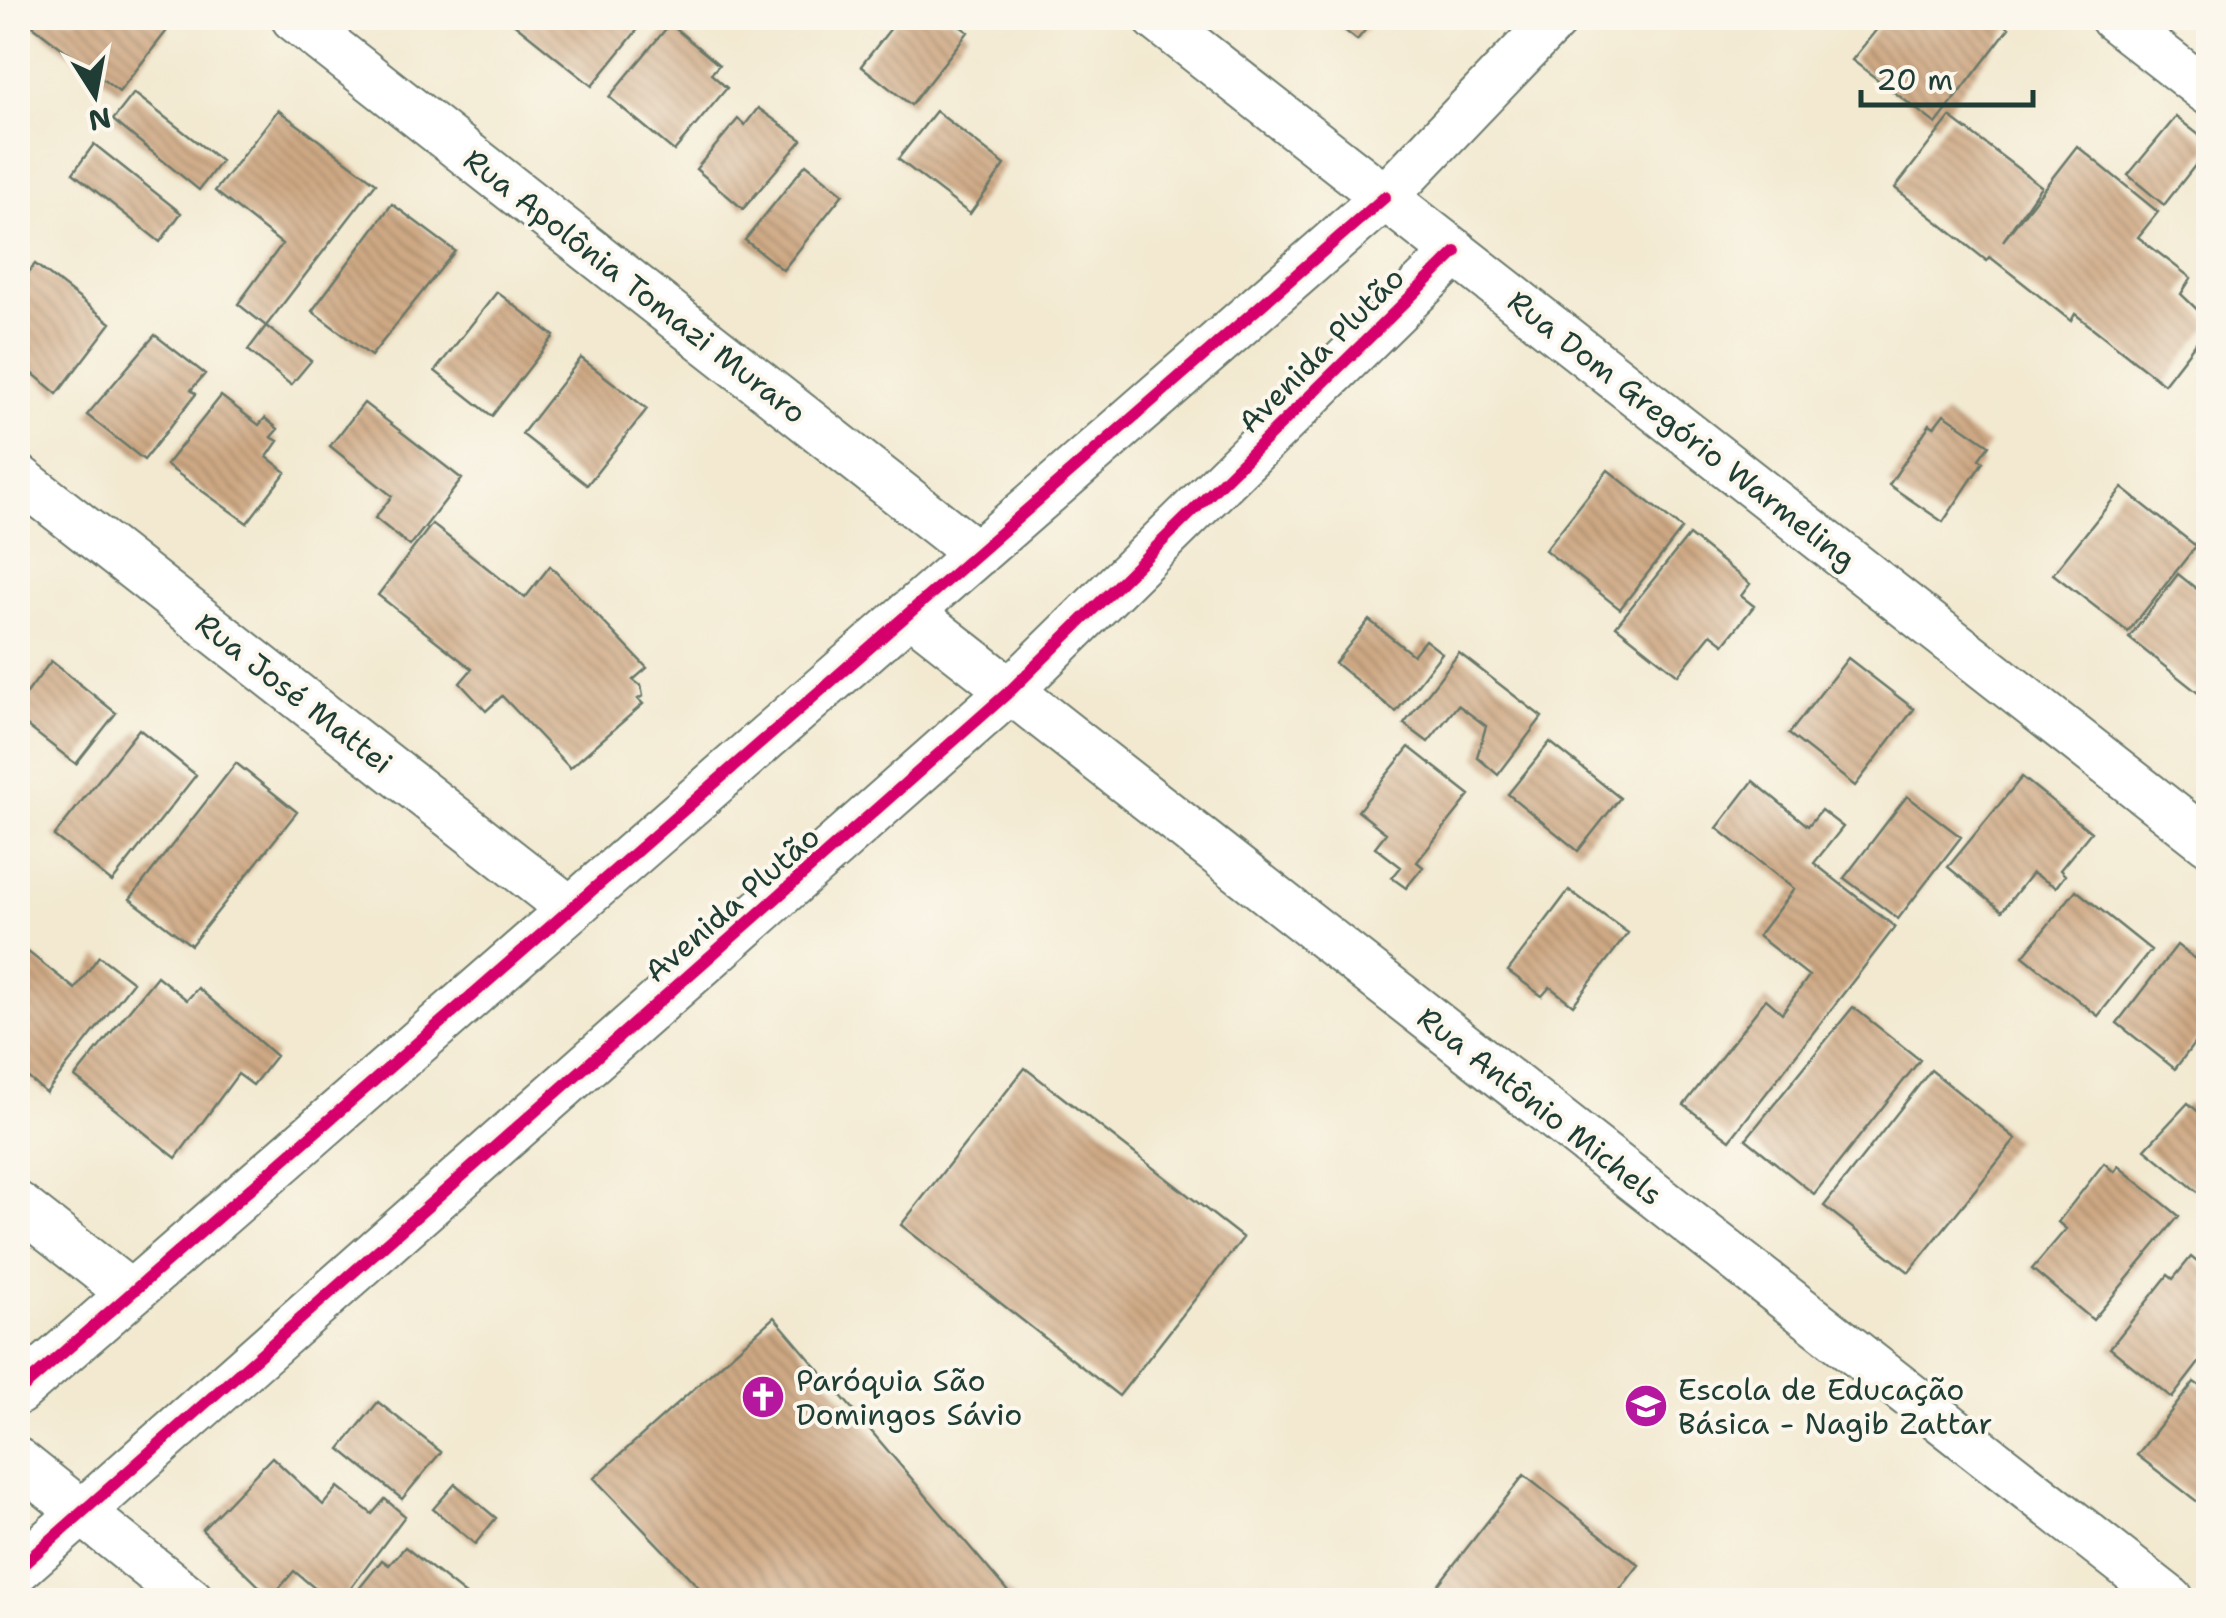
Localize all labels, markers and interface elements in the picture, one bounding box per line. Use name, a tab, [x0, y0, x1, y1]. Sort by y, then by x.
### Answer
north arrow	[45, 45, 145, 145]
scale bar	[1861, 45, 2034, 107]
text: 20 m	[1876, 59, 1953, 100]
text: N	[85, 99, 114, 140]
street label: Rua Apolônia Tomazi Muraro	[455, 139, 815, 433]
street label: Avenida Plutão	[1229, 258, 1413, 442]
street label: Rua Dom Gregório Warmeling	[1499, 281, 1865, 579]
street label: Rua José Mattei	[187, 603, 401, 783]
street label: Avenida Plutão	[636, 816, 828, 992]
street label: Rua Antônio Michels	[1409, 997, 1671, 1215]
place label: Paróquia São Domingos Sávio	[796, 1360, 1023, 1435]
place label: Escola de Educação Básica - Nagib Zattar	[1678, 1369, 1992, 1444]
church icon: Paróquia São Domingos Sávio	[740, 1374, 786, 1420]
school or university icon: Escola de Educação Básica - Nagib Zattar	[1623, 1383, 1669, 1429]

